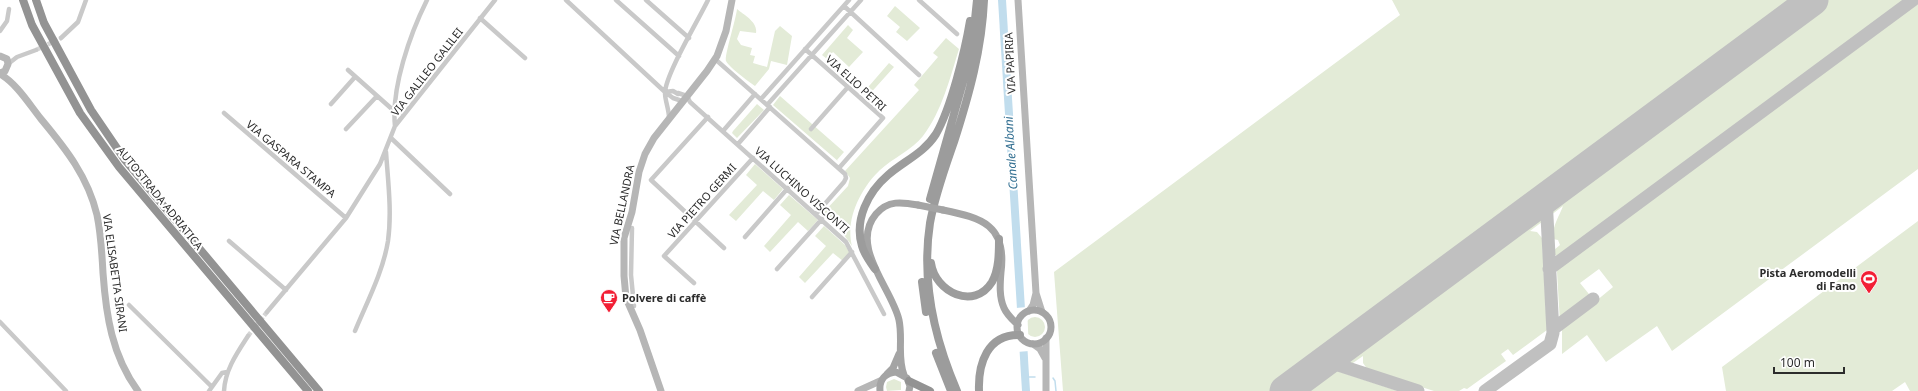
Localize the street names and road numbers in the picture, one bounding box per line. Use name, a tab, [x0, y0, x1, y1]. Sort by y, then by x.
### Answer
street label: VIA GALILEO GALILEI	[387, 24, 466, 119]
street label: VIA PAPIRIA	[1000, 31, 1019, 94]
street label: VIA ELIO PETRI	[823, 51, 890, 114]
street label: VIA GASPARA STAMPA	[243, 117, 340, 201]
street label: AUTOSTRADA ADRIATICA	[114, 143, 207, 253]
street label: VIA LUCHINO VISCONTI	[752, 143, 853, 236]
street label: VIA PIETRO GERMI	[664, 160, 739, 241]
street label: VIA BELLANDRA	[606, 162, 638, 247]
street label: VIA ELISABETTA SIRANI	[100, 213, 131, 333]

